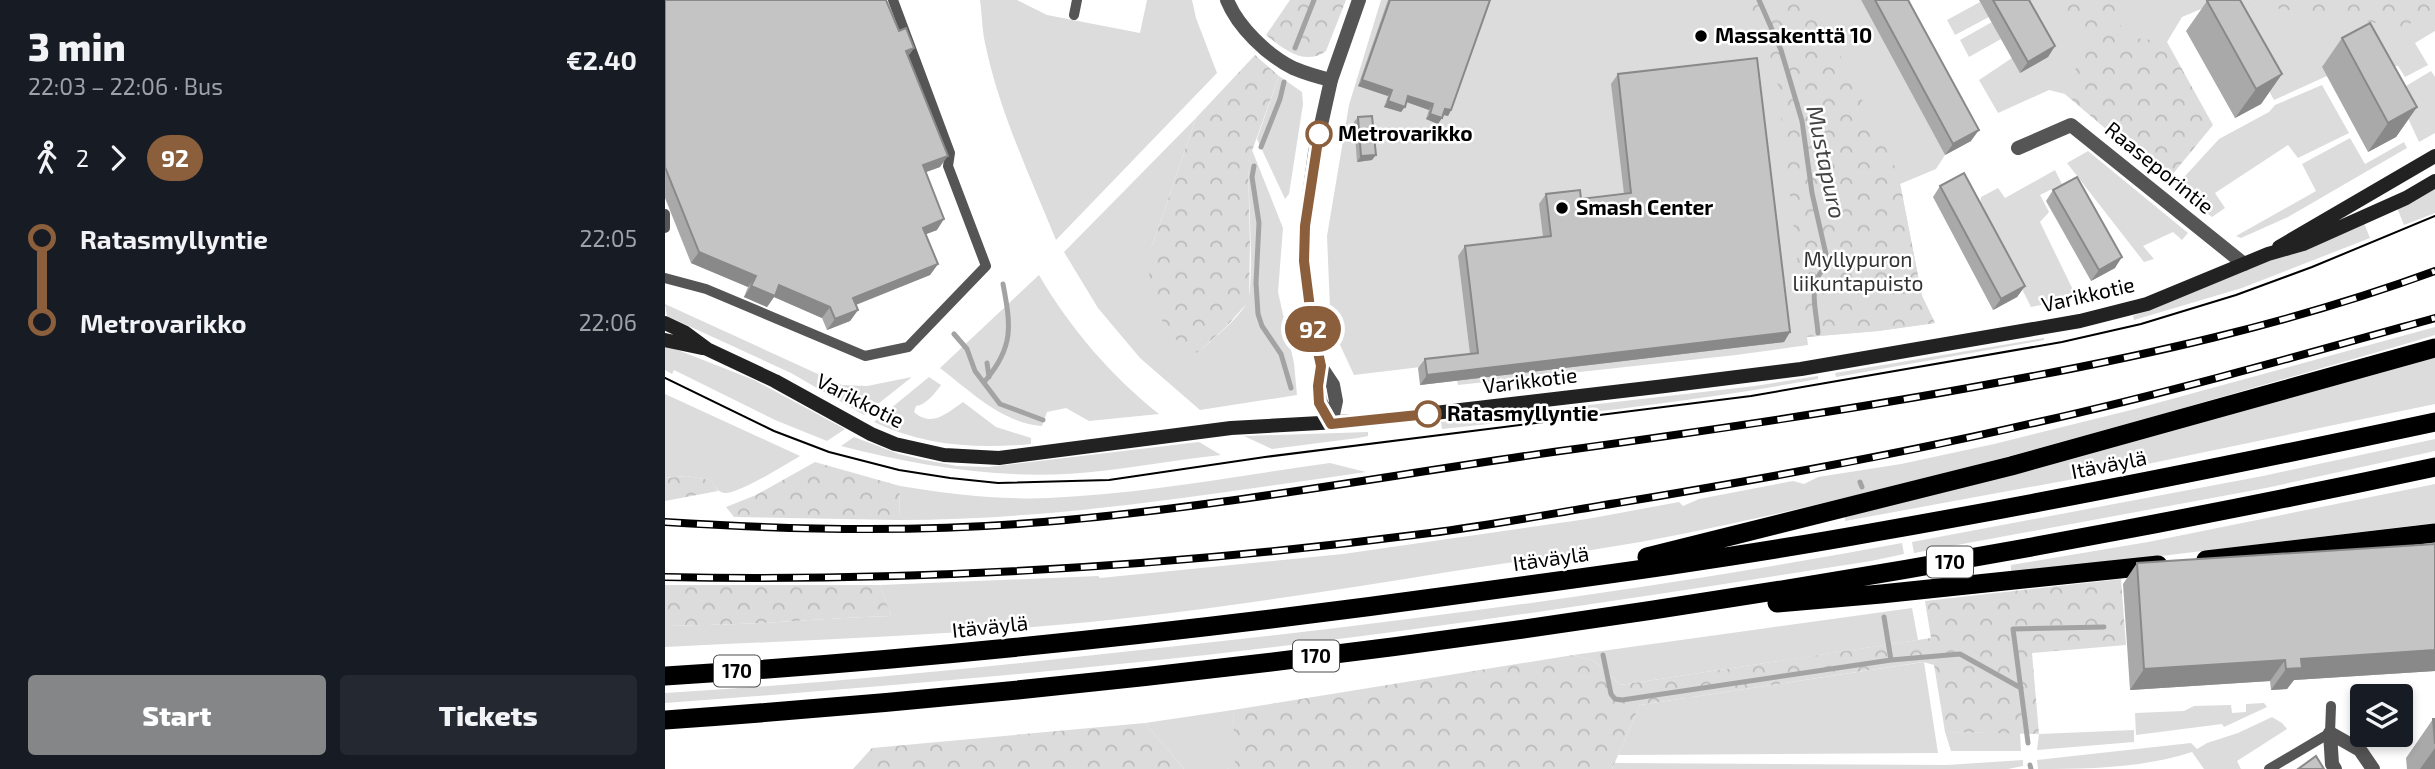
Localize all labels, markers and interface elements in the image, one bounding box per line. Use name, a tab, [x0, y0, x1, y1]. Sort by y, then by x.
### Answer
place label: Massakenttä 10	[1715, 22, 1872, 47]
text: 3 min	[28, 23, 126, 69]
marker: Massakenttä 10	[1693, 28, 1709, 44]
text: €2.40	[566, 44, 637, 75]
text: 22:03 – 22:06 · Bus	[28, 72, 223, 100]
water label: Mustapuro	[1801, 103, 1853, 221]
street label: Raaseporintie	[2101, 115, 2219, 218]
place label: Metrovarikko	[1338, 120, 1473, 145]
marker: Metrovarikko	[1306, 121, 1332, 147]
icon: walk	[28, 139, 66, 177]
icon: forward	[99, 139, 137, 177]
text: 92	[161, 143, 189, 172]
text: 2	[76, 144, 89, 172]
place label: Smash Center	[1576, 194, 1713, 219]
marker: Smash Center	[1554, 200, 1570, 216]
text: Ratasmyllyntie	[80, 223, 268, 254]
text: 22:05	[580, 224, 637, 252]
park label: Myllypuron liikuntapuisto	[1793, 246, 1924, 295]
street label: Varikkotie	[2039, 271, 2137, 316]
line badge: 92	[1281, 306, 1345, 352]
text: Metrovarikko	[80, 307, 247, 338]
text: 22:06	[579, 308, 637, 336]
text: 92	[1299, 314, 1327, 343]
street label: Varikkotie	[1481, 361, 1578, 398]
street label: Varikkotie	[813, 367, 909, 432]
place label: Ratasmyllyntie	[1447, 400, 1599, 426]
marker: Ratasmyllyntie	[1415, 401, 1441, 427]
street label: Itäväylä	[2069, 444, 2149, 483]
street label: Itäväylä	[1511, 540, 1590, 575]
road number: 170	[1927, 547, 1973, 578]
street label: Itäväylä	[951, 609, 1029, 642]
road number: 170	[1293, 640, 1339, 671]
road number: 170	[714, 656, 760, 686]
button: Start	[28, 675, 326, 755]
button: Tickets	[340, 675, 637, 755]
map controls	[2350, 684, 2413, 747]
button: layers	[2350, 684, 2413, 747]

